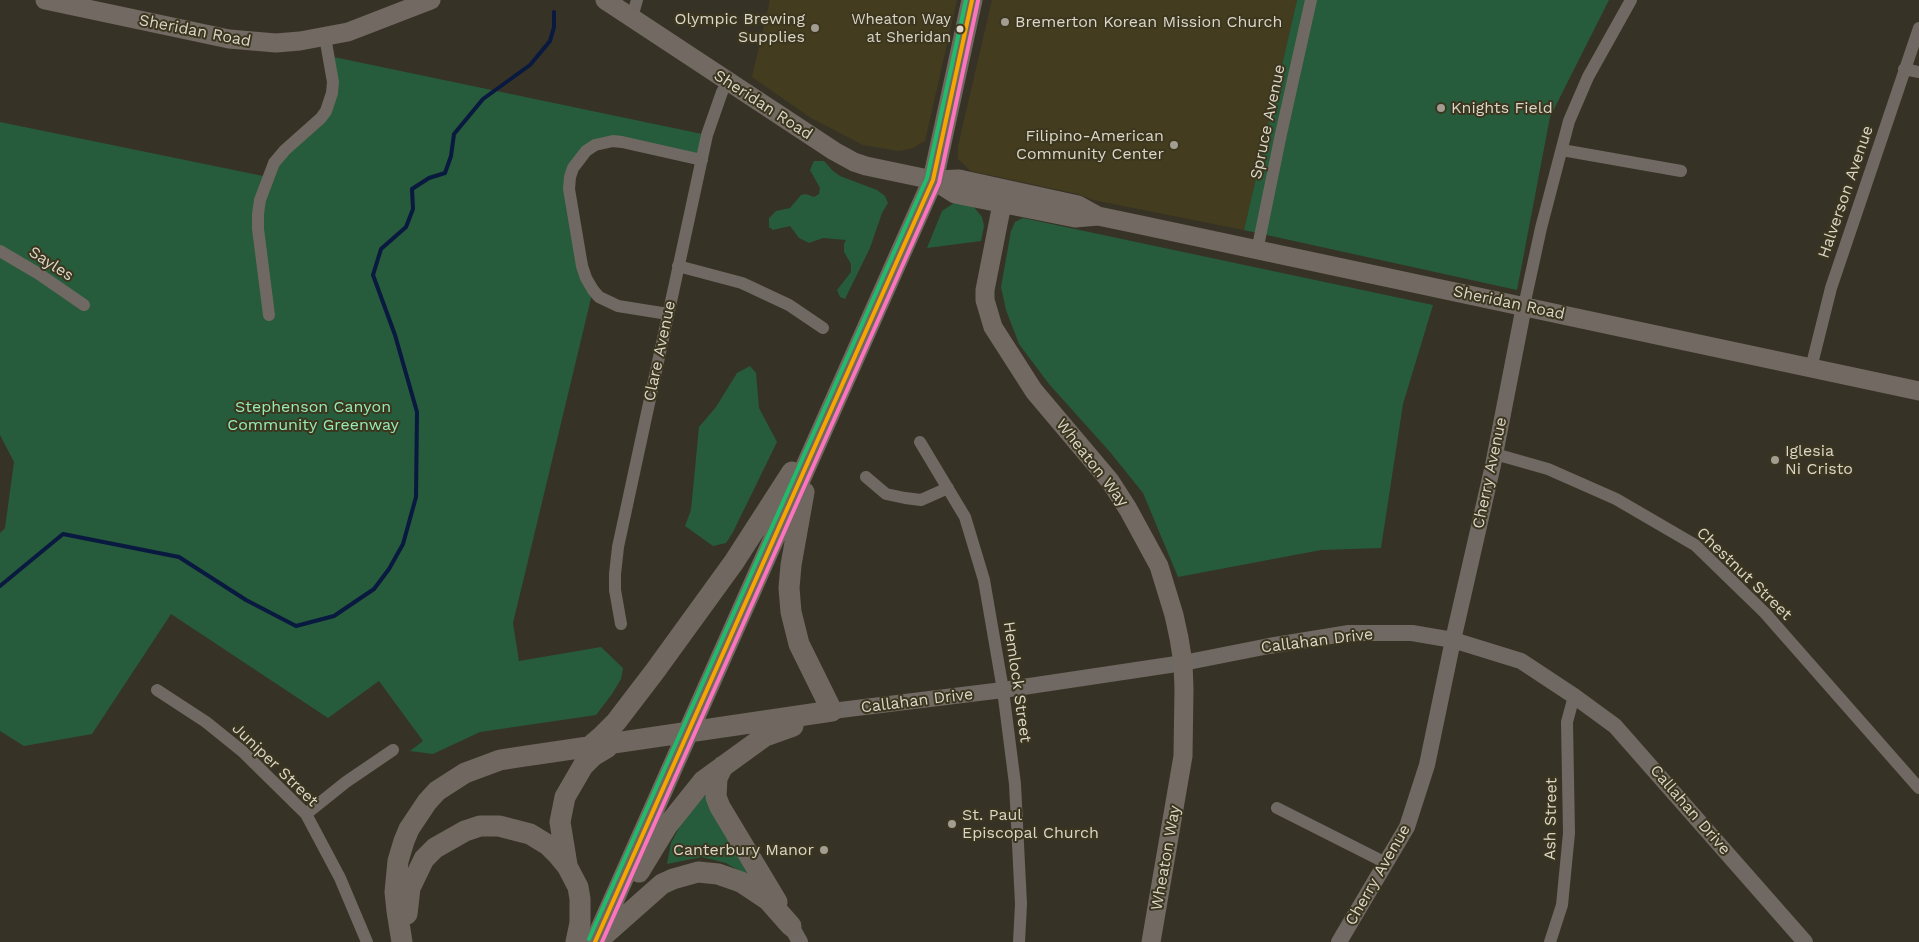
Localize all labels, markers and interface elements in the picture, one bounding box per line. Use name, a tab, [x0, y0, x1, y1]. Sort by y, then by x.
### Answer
place label: Olympic Brewing Supplies	[675, 9, 805, 47]
street label: Sheridan Road	[137, 11, 253, 51]
place label: Wheaton Way at Sheridan	[851, 11, 951, 46]
place label: Bremerton Korean Mission Church	[1015, 12, 1282, 32]
marker: Bremerton Korean Mission Church	[999, 16, 1011, 28]
marker: Olympic Brewing Supplies	[809, 22, 821, 34]
marker: Wheaton Way at Sheridan	[955, 24, 965, 34]
street label: Spruce Avenue	[1246, 63, 1290, 181]
street label: Sheridan Road	[710, 66, 816, 144]
place label: Knights Field	[1451, 98, 1553, 118]
marker: Knights Field	[1435, 102, 1447, 114]
street label: Halverson Avenue	[1814, 123, 1878, 261]
place label: Filipino-American Community Center	[1016, 126, 1164, 164]
marker: Filipino-American Community Center	[1168, 139, 1180, 151]
street label: Sayles	[25, 242, 77, 286]
street label: Sheridan Road	[1451, 282, 1567, 324]
street label: Clare Avenue	[640, 299, 680, 403]
park label: Stephenson Canyon Community Greenway	[227, 397, 399, 435]
street label: Wheaton Way	[1052, 415, 1132, 511]
street label: Cherry Avenue	[1469, 416, 1511, 530]
place label: Iglesia Ni Cristo	[1785, 441, 1853, 479]
marker: Iglesia Ni Cristo	[1769, 454, 1781, 466]
street label: Chestnut Street	[1692, 524, 1796, 624]
street label: Hemlock Street	[999, 620, 1035, 744]
street label: Callahan Drive	[1260, 625, 1374, 657]
street label: Callahan Drive	[860, 685, 974, 717]
street label: Juniper Street	[228, 719, 322, 811]
street label: Callahan Drive	[1646, 761, 1734, 859]
street label: Ash Street	[1541, 778, 1561, 860]
street label: Wheaton Way	[1147, 804, 1185, 912]
place label: St. Paul Episcopal Church	[962, 805, 1099, 843]
marker: St. Paul Episcopal Church	[946, 818, 958, 830]
street label: Cherry Avenue	[1341, 821, 1415, 929]
place label: Canterbury Manor	[673, 840, 814, 860]
marker: Canterbury Manor	[818, 844, 830, 856]

